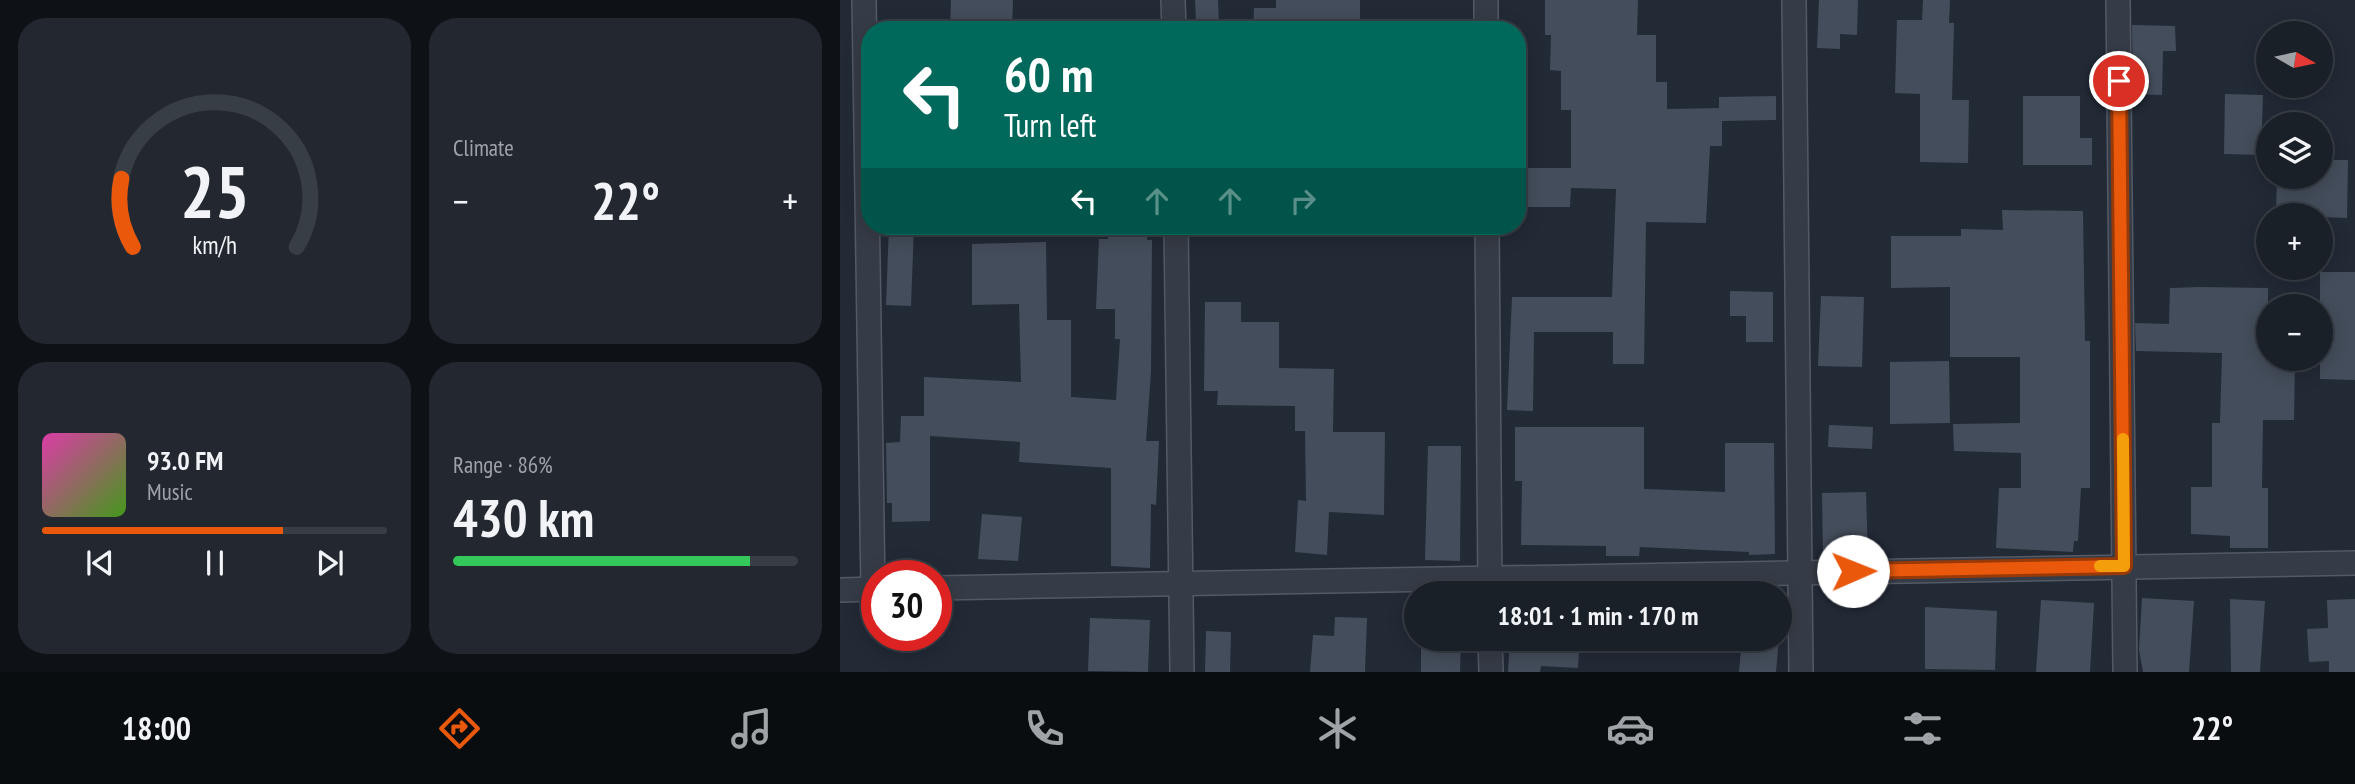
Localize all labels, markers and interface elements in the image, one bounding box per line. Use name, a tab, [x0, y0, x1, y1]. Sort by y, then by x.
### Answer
north arrow	[2256, 21, 2333, 98]
map controls	[2256, 21, 2333, 371]
text: 60 m	[1004, 42, 1093, 106]
icon: left	[889, 49, 980, 140]
pin	[2089, 51, 2149, 111]
icon: arrive	[2100, 62, 2138, 100]
text: Turn left	[1004, 104, 1096, 146]
button: layers	[2256, 112, 2333, 189]
text: Climate	[453, 133, 514, 162]
text: 25	[180, 143, 249, 237]
text: 22°	[591, 167, 660, 234]
text: −	[453, 176, 469, 225]
text: +	[782, 176, 798, 225]
icon: left	[1065, 182, 1103, 220]
icon: ahead	[1138, 182, 1176, 220]
icon: ahead	[1211, 182, 1249, 220]
icon: right	[1284, 182, 1322, 220]
button: +	[2256, 203, 2333, 280]
text: km/h	[192, 229, 237, 261]
button: −	[2256, 294, 2333, 371]
text: 93.0 FM	[147, 444, 223, 477]
text: Range · 86%	[453, 450, 553, 479]
text: Music	[147, 477, 193, 506]
text: 430 km	[453, 484, 594, 551]
position arrow	[1816, 534, 1890, 608]
icon: previous	[81, 544, 119, 582]
icon: pause	[196, 544, 234, 582]
icon: next	[311, 544, 349, 582]
speed limit sign: 30	[861, 560, 952, 651]
text: 18:01 · 1 min · 170 m	[1498, 599, 1698, 632]
icon: directions	[435, 704, 484, 753]
icon: music	[727, 704, 776, 753]
icon: phone	[1020, 704, 1069, 753]
icon: climate	[1313, 704, 1362, 753]
icon: car	[1606, 704, 1655, 753]
icon: filters	[1898, 704, 1947, 753]
text: 18:00	[122, 707, 191, 749]
text: 22°	[2191, 707, 2233, 749]

